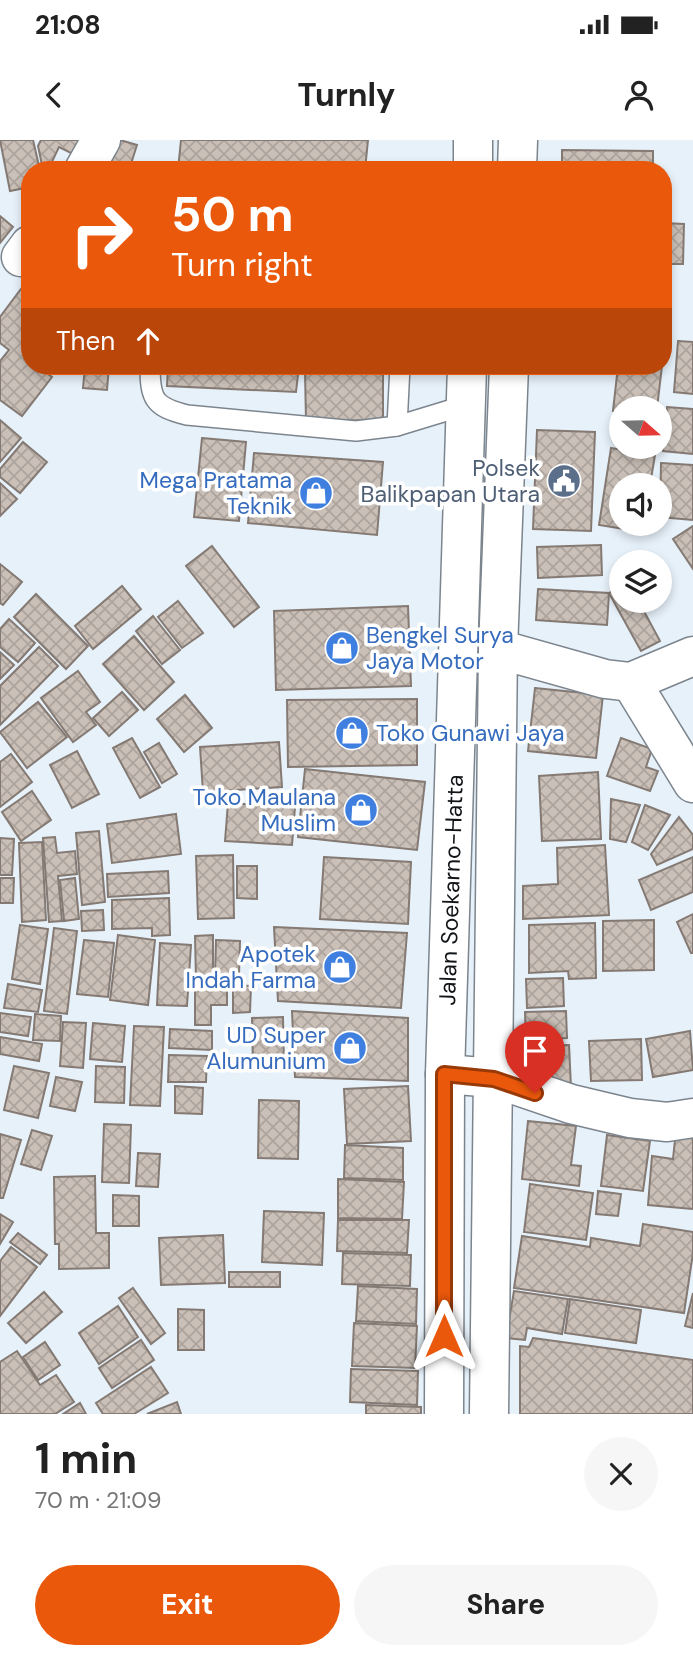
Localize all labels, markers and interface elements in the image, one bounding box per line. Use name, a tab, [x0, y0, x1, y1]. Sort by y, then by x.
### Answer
text: 21:08	[35, 8, 101, 42]
text: Turnly	[298, 74, 395, 116]
icon: back	[35, 76, 73, 114]
icon: person	[620, 76, 658, 114]
text: 50 m	[171, 182, 294, 246]
icon: right	[56, 189, 147, 280]
text: Turn right	[171, 244, 313, 286]
icon: ahead	[129, 322, 167, 360]
text: Then	[56, 324, 115, 358]
north arrow	[609, 396, 672, 458]
map controls	[609, 396, 672, 613]
place label: Polsek Balikpapan Utara	[361, 453, 540, 509]
public building icon: Polsek Balikpapan Utara	[545, 462, 583, 500]
place label: Mega Pratama Teknik	[140, 465, 292, 521]
button: sound	[609, 473, 672, 536]
shop icon: Mega Pratama Teknik	[297, 474, 335, 512]
button: layers	[609, 550, 672, 613]
place label: Bengkel Surya Jaya Motor	[366, 620, 514, 676]
shop icon: Bengkel Surya Jaya Motor	[323, 629, 361, 667]
shop icon: Toko Gunawi Jaya	[333, 714, 371, 752]
place label: Toko Gunawi Jaya	[376, 718, 565, 748]
street label: Jalan Soekarno-Hatta	[432, 774, 470, 1006]
place label: Toko Maulana Muslim	[193, 782, 336, 838]
shop icon: Toko Maulana Muslim	[342, 791, 380, 829]
place label: Apotek Indah Farma	[186, 939, 316, 995]
shop icon: Apotek Indah Farma	[321, 948, 359, 986]
place label: UD Super Alumunium	[206, 1020, 326, 1076]
pin	[505, 1021, 565, 1093]
shop icon: UD Super Alumunium	[331, 1029, 369, 1067]
icon: arrive	[516, 1032, 554, 1070]
position arrow	[407, 1299, 481, 1373]
text: 1 min	[35, 1431, 137, 1486]
button: close	[584, 1437, 658, 1511]
text: 70 m · 21:09	[35, 1485, 161, 1515]
button: Exit	[35, 1565, 340, 1645]
button: Share	[354, 1565, 658, 1645]

